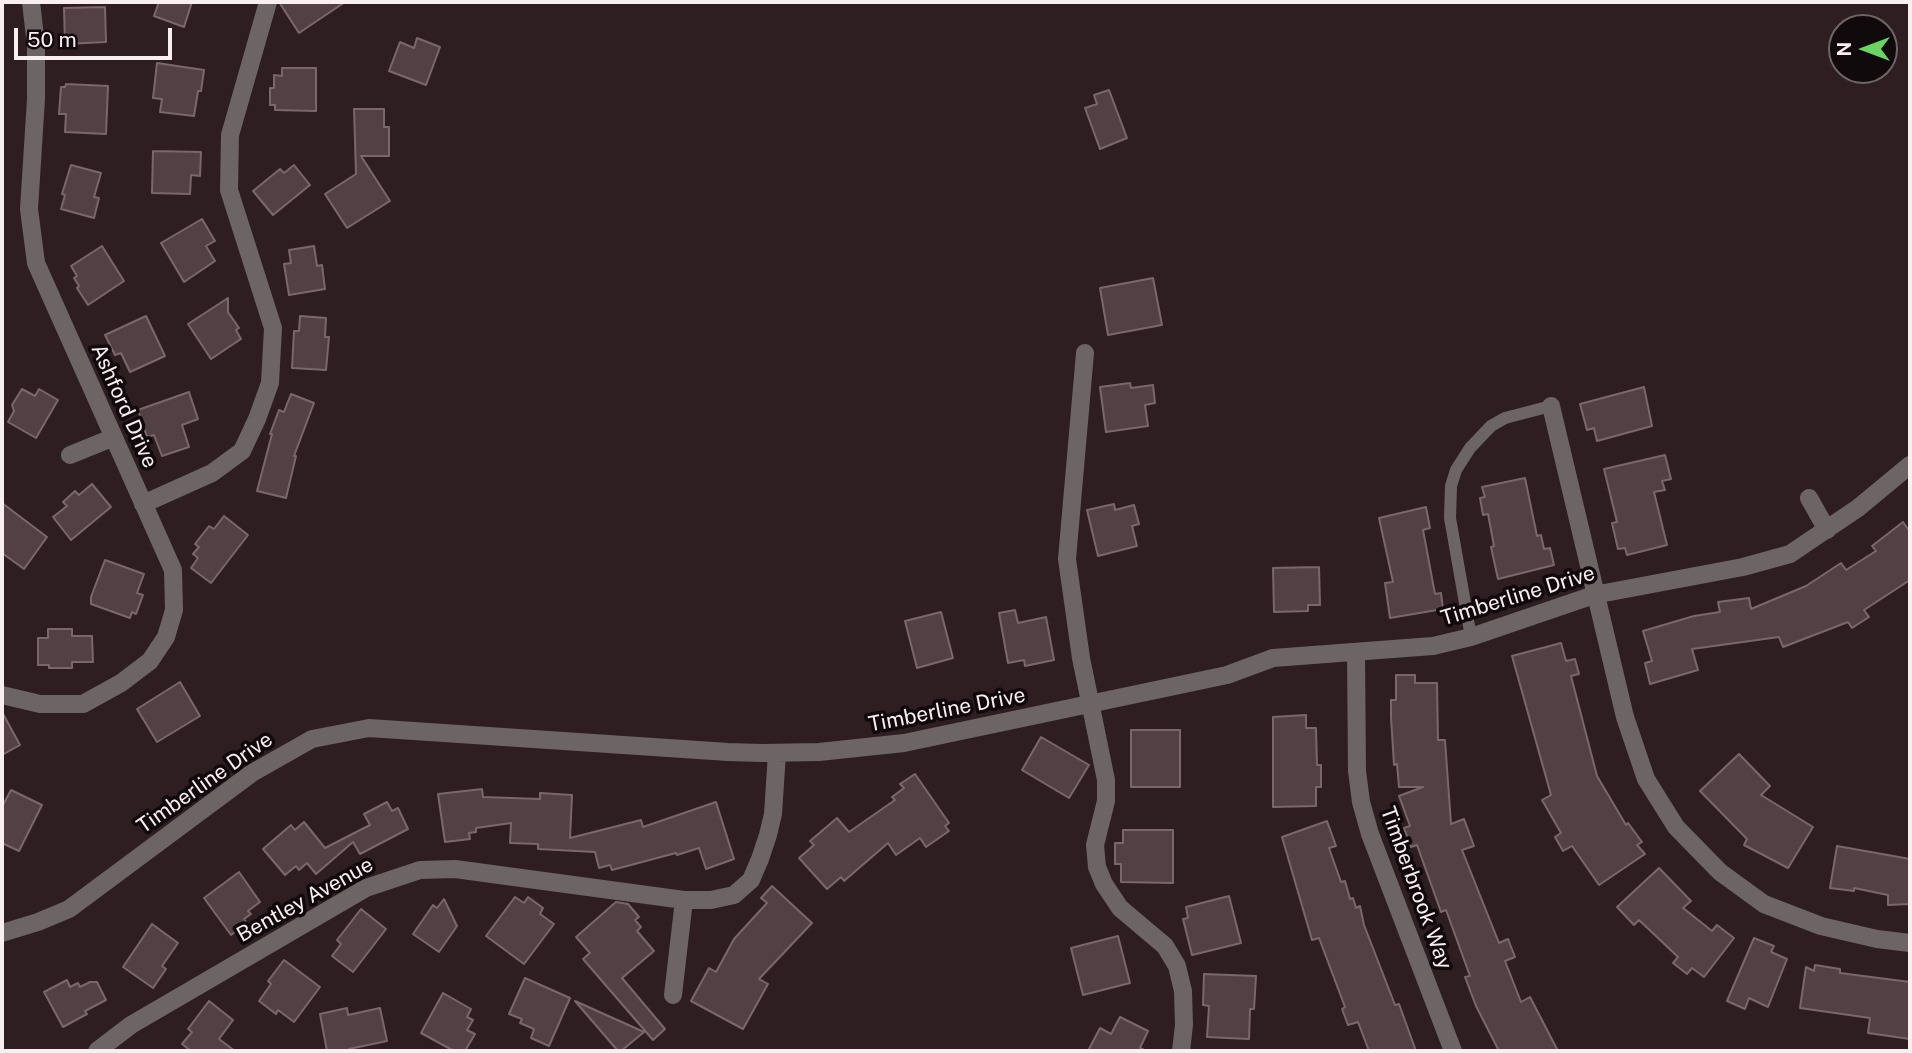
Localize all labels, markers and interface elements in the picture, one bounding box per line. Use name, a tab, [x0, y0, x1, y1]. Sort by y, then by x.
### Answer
scale bar	[18, 14, 175, 58]
north arrow	[1828, 14, 1898, 84]
text: 50 m	[27, 27, 77, 52]
text: N	[1833, 42, 1855, 56]
street label: Ashford Drive	[85, 340, 163, 472]
street label: Timberline Drive	[1438, 561, 1598, 631]
street label: Timberline Drive	[866, 682, 1028, 738]
street label: Timberline Drive	[132, 727, 278, 839]
street label: Timberbrook Way	[1375, 803, 1457, 973]
street label: Bentley Avenue	[232, 852, 378, 948]

